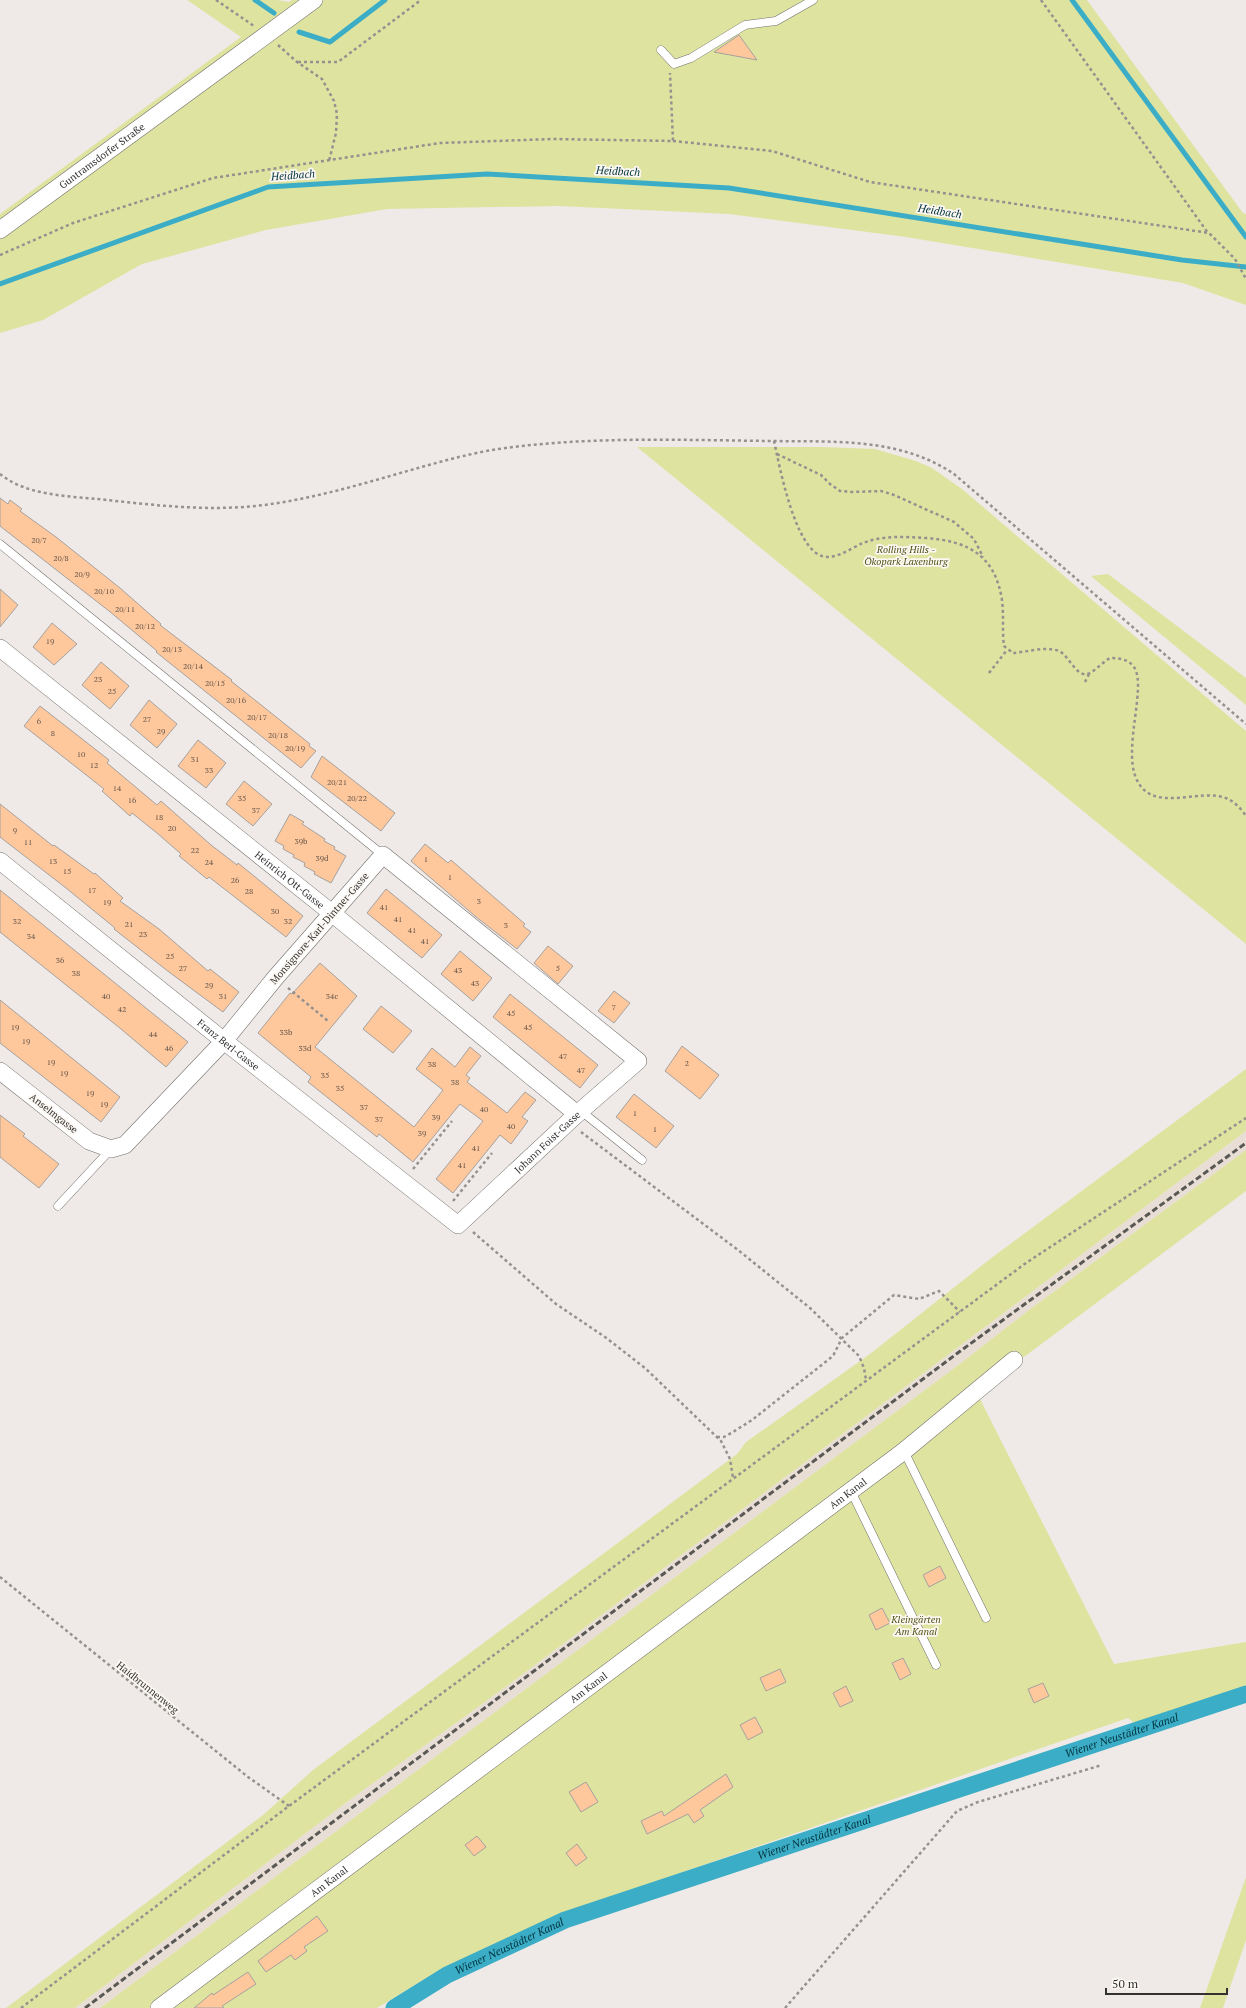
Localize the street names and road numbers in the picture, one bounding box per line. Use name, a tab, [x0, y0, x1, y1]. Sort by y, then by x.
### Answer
street label: Guntramsdorfer Straße	[57, 120, 147, 192]
street label: Heinrich Ott-Gasse	[252, 848, 327, 912]
street label: Monsignore-Karl-Dintner-Gasse	[267, 870, 372, 987]
street label: Franz Berl-Gasse	[195, 1016, 262, 1073]
street label: Anselmgasse	[27, 1090, 80, 1136]
street label: Johann Foist-Gasse	[512, 1108, 583, 1176]
street label: Am Kanal	[827, 1475, 869, 1512]
street label: Haidbrunnenweg	[114, 1658, 182, 1717]
street label: Am Kanal	[567, 1669, 610, 1706]
street label: Am Kanal	[308, 1863, 350, 1900]

